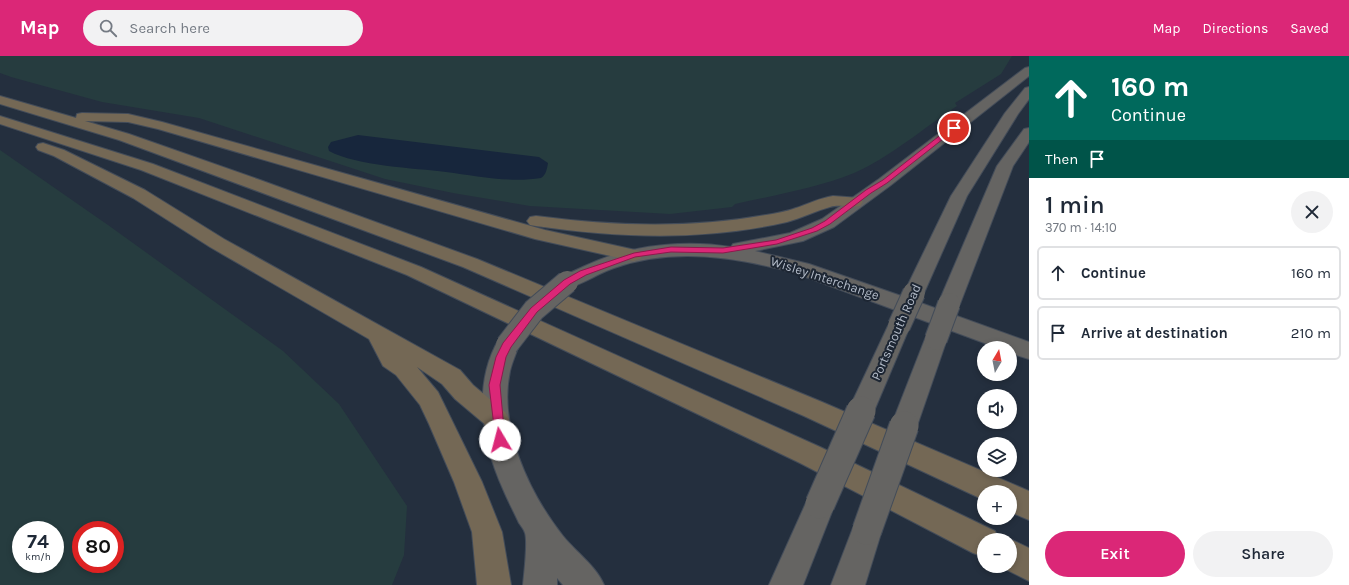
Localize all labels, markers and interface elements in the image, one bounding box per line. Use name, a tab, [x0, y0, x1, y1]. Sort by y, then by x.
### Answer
search box	[83, 10, 363, 46]
text: Map	[20, 17, 59, 39]
icon: search	[97, 17, 119, 39]
text: Search here	[129, 19, 210, 37]
text: Map	[1153, 20, 1181, 37]
text: Directions	[1203, 20, 1268, 37]
text: Saved	[1290, 20, 1329, 37]
text: 160 m	[1111, 70, 1189, 103]
icon: ahead	[1045, 72, 1097, 124]
text: Continue	[1111, 104, 1186, 126]
pin	[937, 111, 971, 145]
icon: arrive	[943, 117, 965, 139]
icon: arrive	[1086, 148, 1108, 170]
text: Then	[1045, 150, 1078, 168]
text: 1 min	[1045, 191, 1105, 219]
button: close	[1291, 191, 1333, 233]
text: 370 m · 14:10	[1045, 220, 1117, 235]
street label: Wisley Interchange	[769, 253, 881, 303]
icon: ahead	[1047, 262, 1069, 284]
text: Continue	[1081, 264, 1146, 282]
text: 160 m	[1291, 264, 1331, 282]
street label: Portsmouth Road	[868, 282, 924, 382]
icon: arrive	[1047, 322, 1069, 344]
text: Arrive at destination	[1081, 324, 1228, 342]
text: 210 m	[1291, 324, 1331, 342]
north arrow	[977, 341, 1017, 381]
map controls	[977, 341, 1017, 573]
button: sound	[977, 389, 1017, 429]
position arrow	[479, 419, 521, 461]
button: layers	[977, 437, 1017, 477]
button: +	[977, 485, 1017, 525]
speed limit sign: 80	[72, 521, 124, 573]
text: 74	[27, 530, 49, 553]
button: Exit	[1045, 531, 1185, 577]
button: Share	[1193, 531, 1333, 577]
button: −	[977, 533, 1017, 573]
text: km/h	[25, 551, 51, 563]

